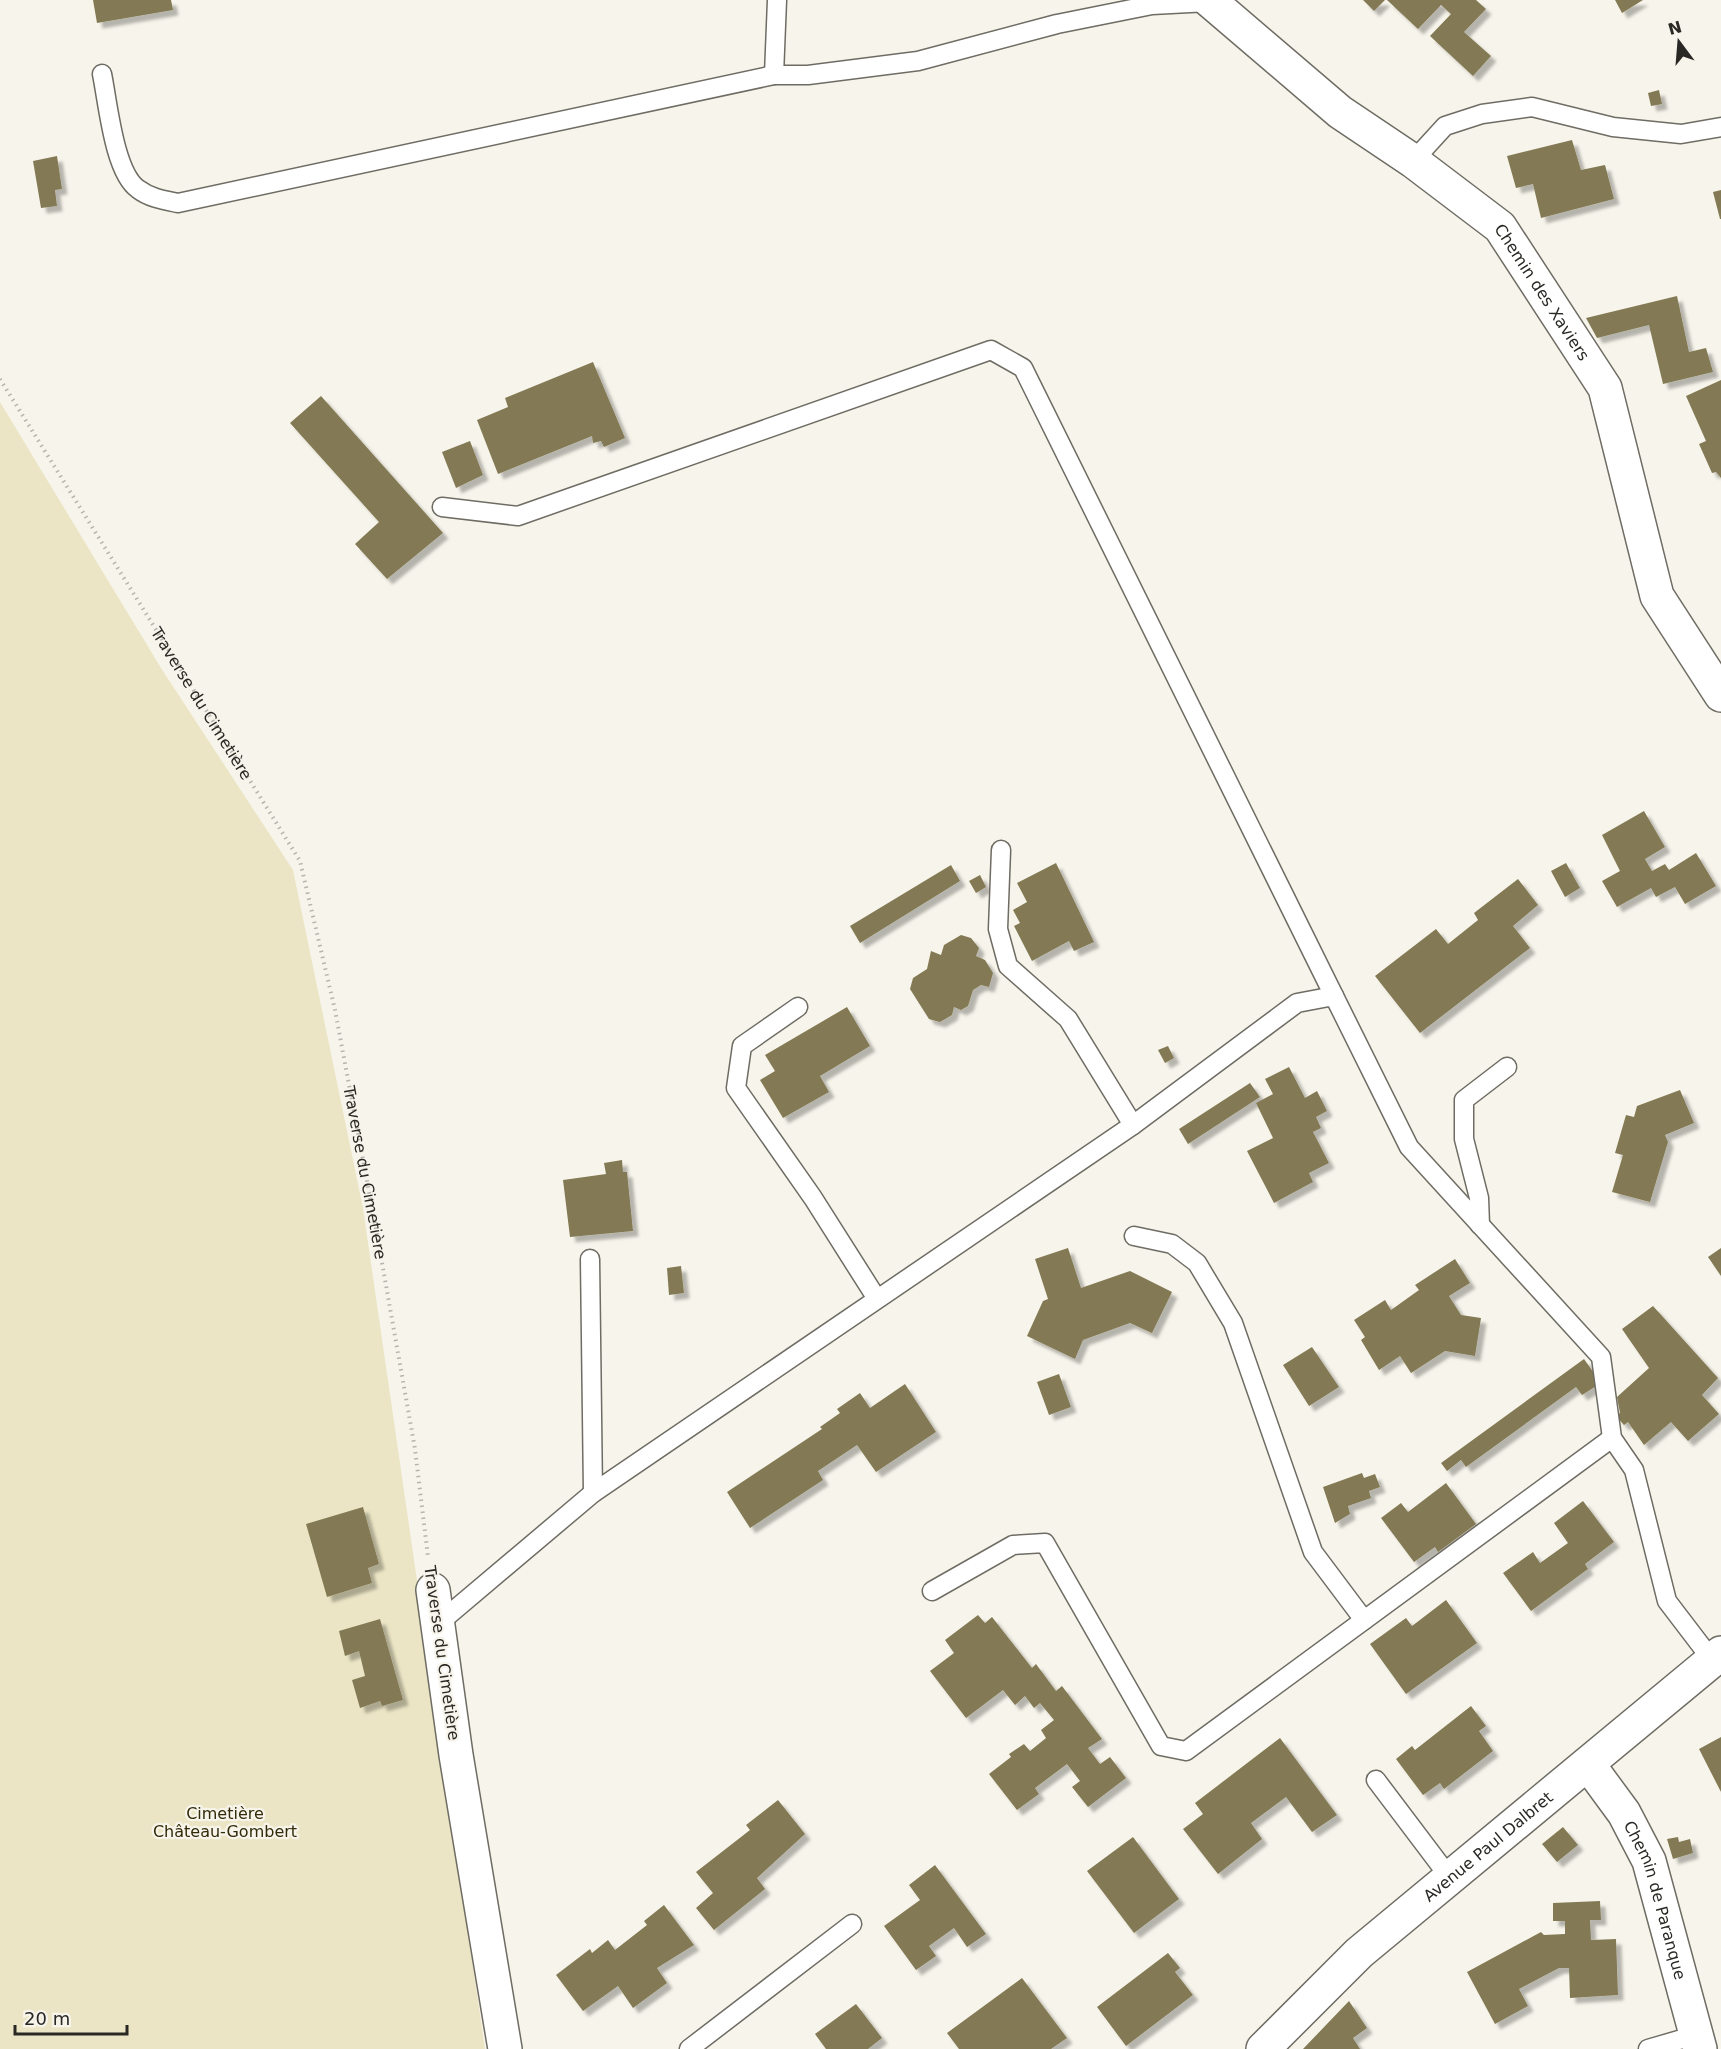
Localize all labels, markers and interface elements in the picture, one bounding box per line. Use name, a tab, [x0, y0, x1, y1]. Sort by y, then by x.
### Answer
north arrow	[1649, 12, 1709, 72]
text: N	[1666, 17, 1684, 39]
street label: Chemin des Xaviers	[1491, 220, 1594, 364]
street label: Traverse du Cimetière	[147, 623, 256, 783]
street label: Traverse du Cimetière	[340, 1083, 391, 1261]
street label: Traverse du Cimetière	[420, 1564, 464, 1741]
street label: Avenue Paul Dalbret	[1419, 1787, 1556, 1905]
park label: Cimetière Château-Gombert	[153, 1804, 297, 1841]
street label: Chemin de Paranque	[1620, 1817, 1690, 1982]
scale bar	[15, 1998, 128, 2036]
text: 20 m	[24, 2008, 70, 2029]

